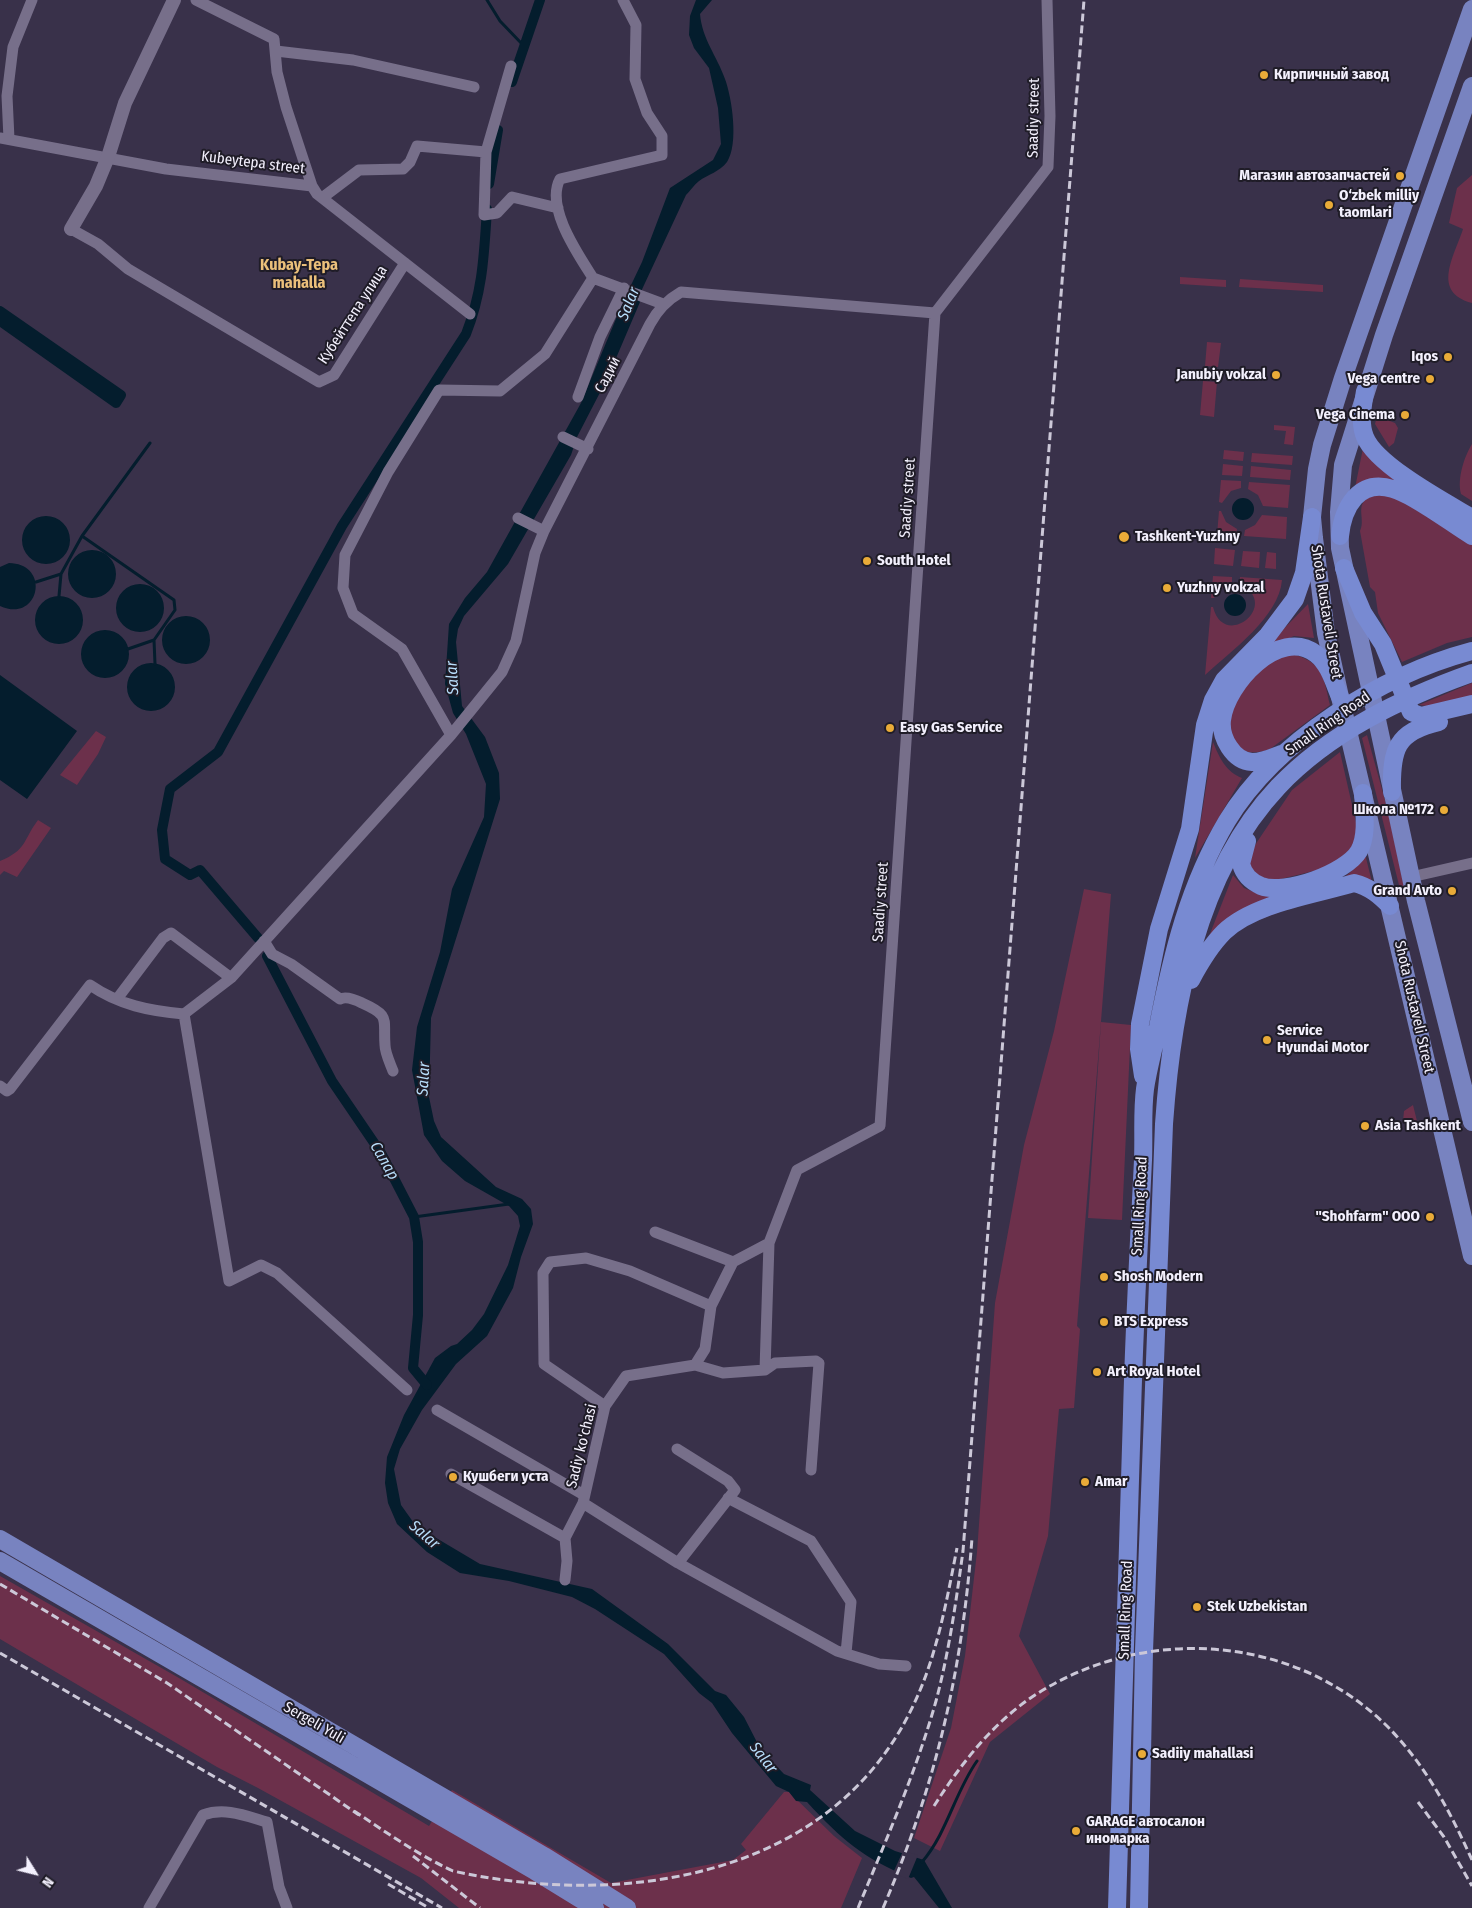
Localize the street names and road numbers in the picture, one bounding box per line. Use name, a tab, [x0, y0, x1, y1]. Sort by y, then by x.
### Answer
street label: Saadiy street	[1024, 78, 1044, 158]
street label: Kubeytepa street	[200, 148, 306, 178]
street label: Кубейттепа улица	[315, 262, 391, 368]
street label: Садий	[591, 354, 625, 396]
street label: Saadiy street	[896, 457, 920, 539]
street label: Shota Rustaveli Street	[1307, 544, 1345, 680]
street label: Small Ring Road	[1282, 688, 1374, 760]
street label: Saadiy street	[869, 861, 893, 943]
street label: Shota Rustaveli Street	[1390, 939, 1438, 1075]
street label: Small Ring Road	[1128, 1156, 1152, 1256]
street label: Sadiy ko'chasi	[563, 1402, 601, 1490]
street label: Small Ring Road	[1115, 1560, 1137, 1660]
street label: Sergeli Yuli	[280, 1698, 348, 1748]

